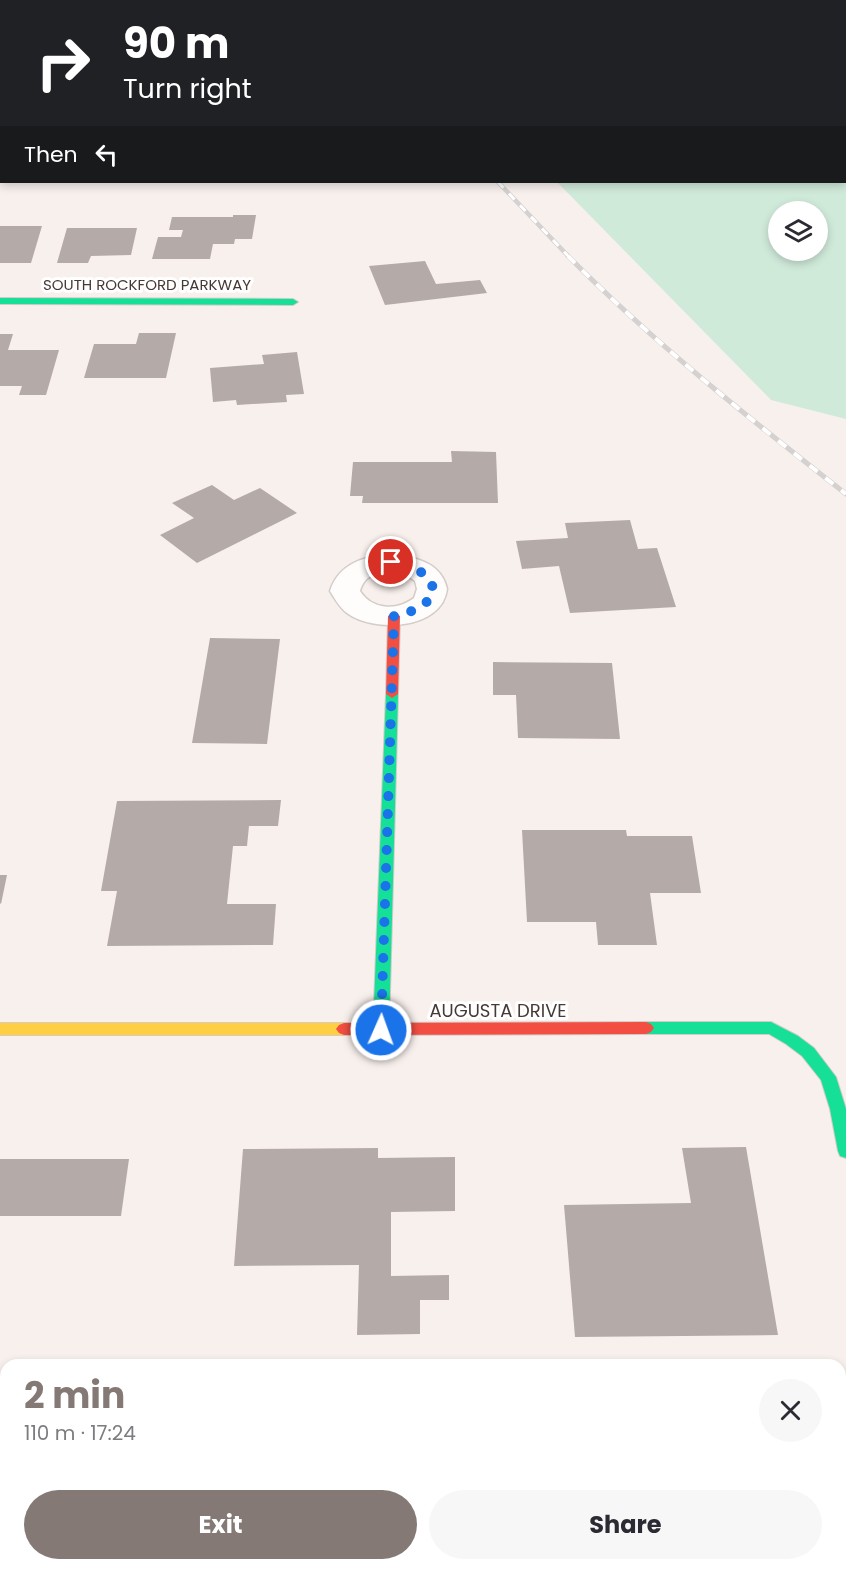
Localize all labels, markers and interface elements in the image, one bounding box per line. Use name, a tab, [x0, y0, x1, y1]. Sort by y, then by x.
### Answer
text: 90 m	[123, 14, 230, 73]
icon: right	[24, 24, 102, 102]
text: Turn right	[123, 70, 252, 107]
icon: left	[90, 138, 123, 171]
text: Then	[24, 139, 78, 170]
map controls	[768, 201, 828, 261]
button: layers	[768, 201, 828, 261]
street label: SOUTH ROCKFORD PARKWAY	[43, 274, 251, 295]
pin	[365, 536, 416, 587]
icon: arrive	[374, 545, 407, 578]
position arrow	[349, 998, 413, 1062]
street label: AUGUSTA DRIVE	[429, 998, 567, 1023]
text: 2 min	[24, 1370, 125, 1421]
button: close	[759, 1379, 822, 1442]
text: 110 m · 17:24	[24, 1419, 136, 1447]
button: Exit	[24, 1490, 417, 1559]
button: Share	[429, 1490, 822, 1559]

